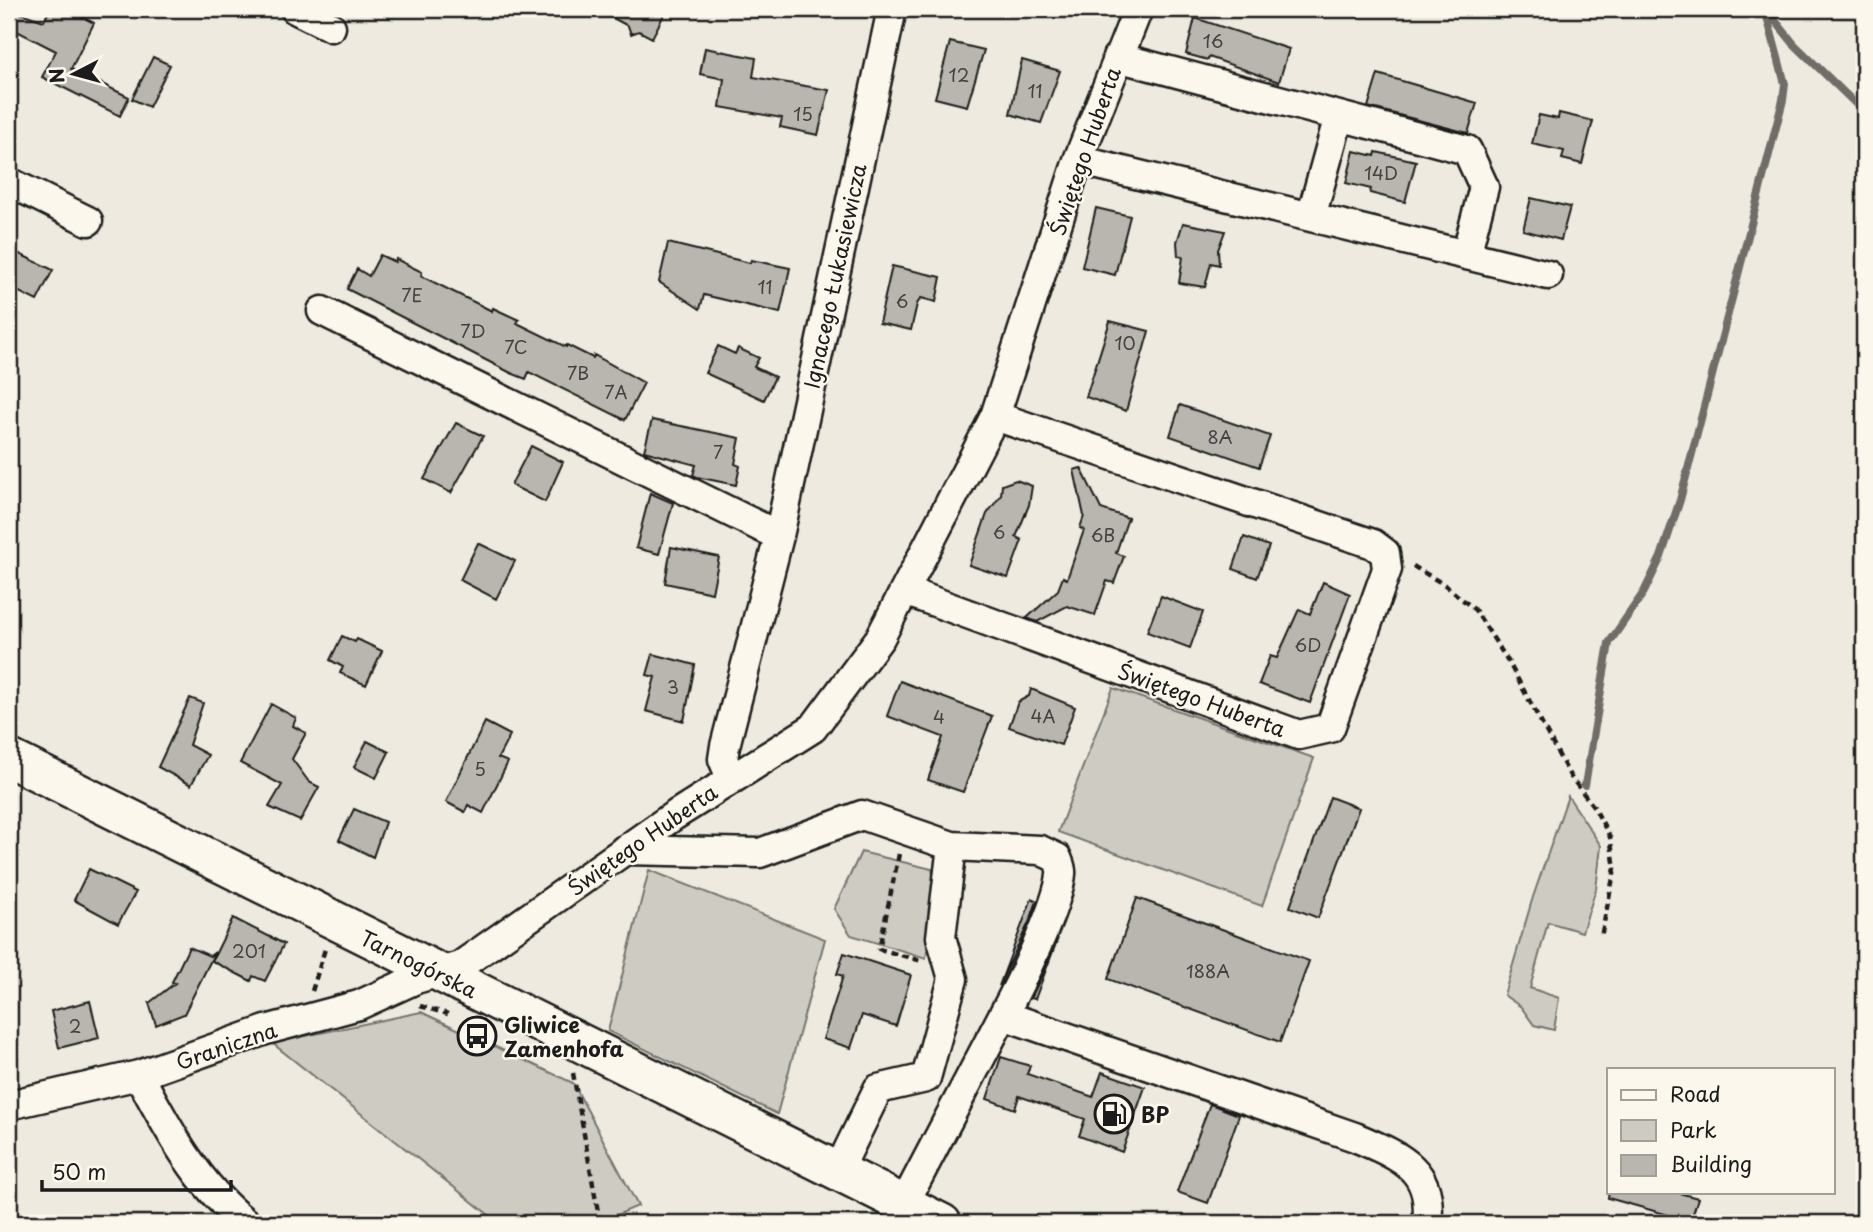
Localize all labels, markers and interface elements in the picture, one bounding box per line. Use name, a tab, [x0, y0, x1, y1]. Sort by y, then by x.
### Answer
house number: 16	[1203, 27, 1223, 54]
north arrow	[38, 38, 108, 108]
house number: 12	[949, 61, 969, 88]
street label: Świętego Huberta	[1040, 62, 1128, 240]
text: N	[41, 67, 71, 85]
house number: 11	[1027, 77, 1043, 104]
house number: 15	[793, 100, 813, 127]
house number: 14D	[1364, 159, 1398, 186]
street label: Ignacego Łukasiewicza	[795, 161, 873, 391]
house number: 11	[757, 273, 773, 300]
house number: 7E	[401, 281, 423, 308]
house number: 6	[896, 287, 908, 314]
house number: 7D	[460, 317, 486, 344]
house number: 10	[1114, 329, 1136, 356]
house number: 7C	[504, 333, 528, 360]
house number: 7B	[567, 359, 589, 386]
house number: 7A	[604, 378, 628, 405]
house number: 8A	[1207, 423, 1233, 450]
house number: 7	[713, 438, 723, 465]
house number: 6	[993, 518, 1005, 545]
house number: 6B	[1091, 521, 1115, 548]
house number: 6D	[1295, 631, 1321, 658]
street label: Świętego Huberta	[1114, 654, 1291, 744]
house number: 3	[667, 673, 679, 700]
house number: 4A	[1031, 702, 1055, 729]
house number: 4	[933, 703, 945, 730]
house number: 5	[474, 755, 486, 782]
street label: Świętego Huberta	[561, 775, 724, 903]
street label: Tarnogórska	[355, 921, 483, 1005]
house number: 201	[232, 937, 266, 964]
house number: 188A	[1186, 957, 1230, 984]
place label: Gliwice Zamenhofa	[504, 1008, 624, 1064]
house number: 2	[69, 1012, 81, 1039]
street label: Graniczna	[171, 1013, 281, 1077]
bus stop icon: Gliwice Zamenhofa	[456, 1015, 498, 1057]
legend	[1607, 1068, 1834, 1194]
text: Road	[1670, 1077, 1721, 1109]
fuel station icon: BP	[1093, 1093, 1135, 1135]
place label: BP	[1141, 1098, 1169, 1130]
text: Park	[1670, 1113, 1717, 1145]
text: Building	[1670, 1147, 1752, 1179]
scale bar	[42, 1148, 231, 1192]
text: 50 m	[52, 1155, 106, 1187]

